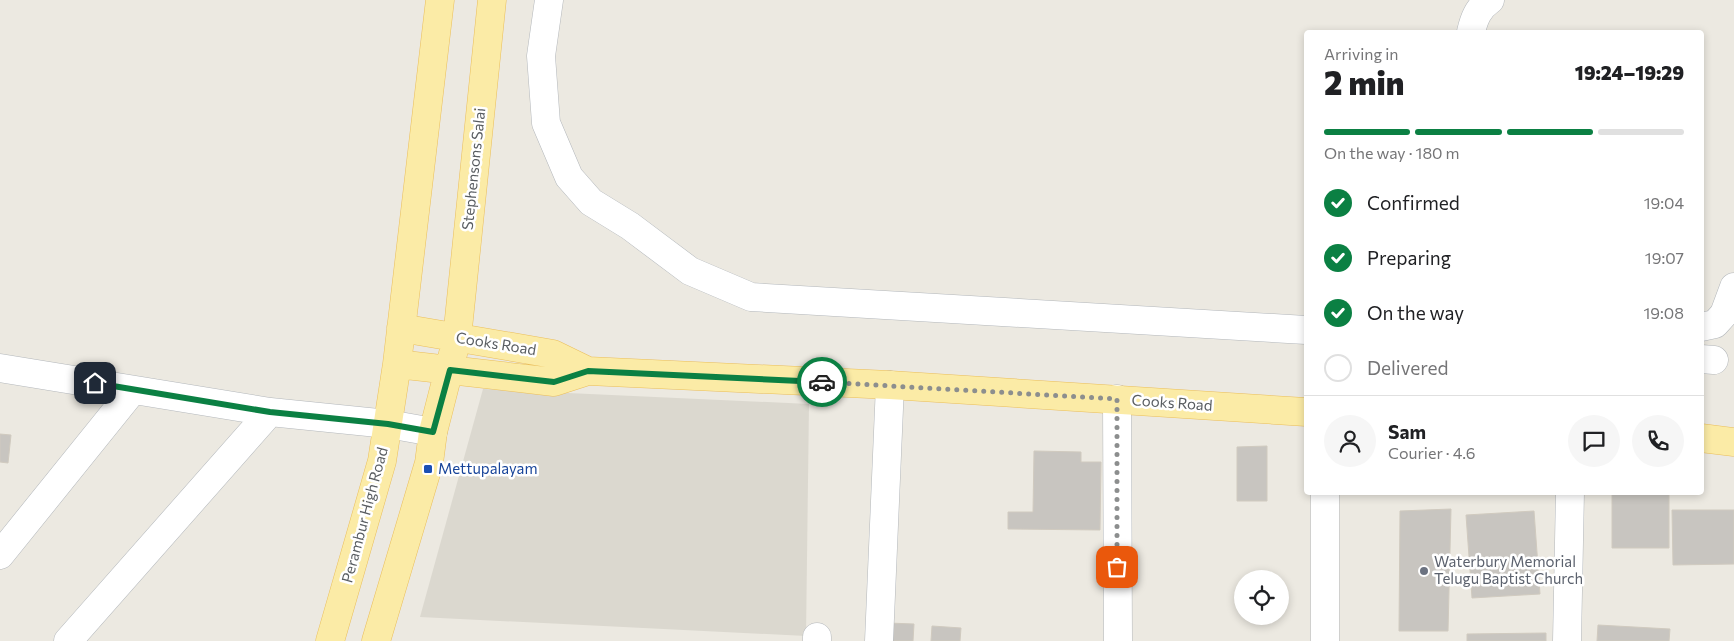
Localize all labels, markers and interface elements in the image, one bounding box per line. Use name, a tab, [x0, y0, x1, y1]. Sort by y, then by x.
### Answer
text: Arriving in	[1324, 44, 1398, 63]
text: 19:24–19:29	[1575, 61, 1684, 84]
text: 2 min	[1324, 62, 1404, 102]
street label: Stephensons Salai	[458, 107, 488, 231]
text: On the way · 180 m	[1324, 143, 1460, 162]
icon: check	[1324, 189, 1352, 217]
text: Confirmed	[1367, 191, 1460, 214]
text: 19:04	[1644, 193, 1684, 212]
icon: check	[1324, 244, 1352, 272]
text: Preparing	[1367, 246, 1451, 269]
text: 19:07	[1645, 248, 1684, 267]
icon: check	[1324, 299, 1352, 327]
text: On the way	[1367, 301, 1464, 324]
text: 19:08	[1644, 303, 1684, 322]
street label: Cooks Road	[455, 328, 538, 358]
text: Delivered	[1367, 356, 1448, 379]
courier	[797, 357, 847, 407]
pin	[74, 362, 116, 404]
icon: car	[808, 368, 836, 396]
icon: home	[81, 369, 109, 397]
street label: Cooks Road	[1131, 390, 1213, 414]
button: person	[1324, 415, 1376, 467]
button: chat	[1568, 415, 1620, 467]
button: phone	[1632, 415, 1684, 467]
text: Sam	[1388, 420, 1426, 443]
text: Courier · 4.6	[1388, 443, 1475, 462]
street label: Perambur High Road	[337, 445, 391, 585]
place label: Mettupalayam	[438, 459, 538, 477]
marker: Mettupalayam	[422, 463, 434, 475]
pin	[1096, 546, 1138, 588]
place label: Waterbury Memorial Telugu Baptist Church	[1434, 552, 1583, 587]
icon: bag	[1103, 553, 1131, 581]
marker: Waterbury Memorial Telugu Baptist Church	[1418, 565, 1430, 577]
map controls	[1234, 570, 1289, 625]
button: locate	[1234, 570, 1289, 625]

